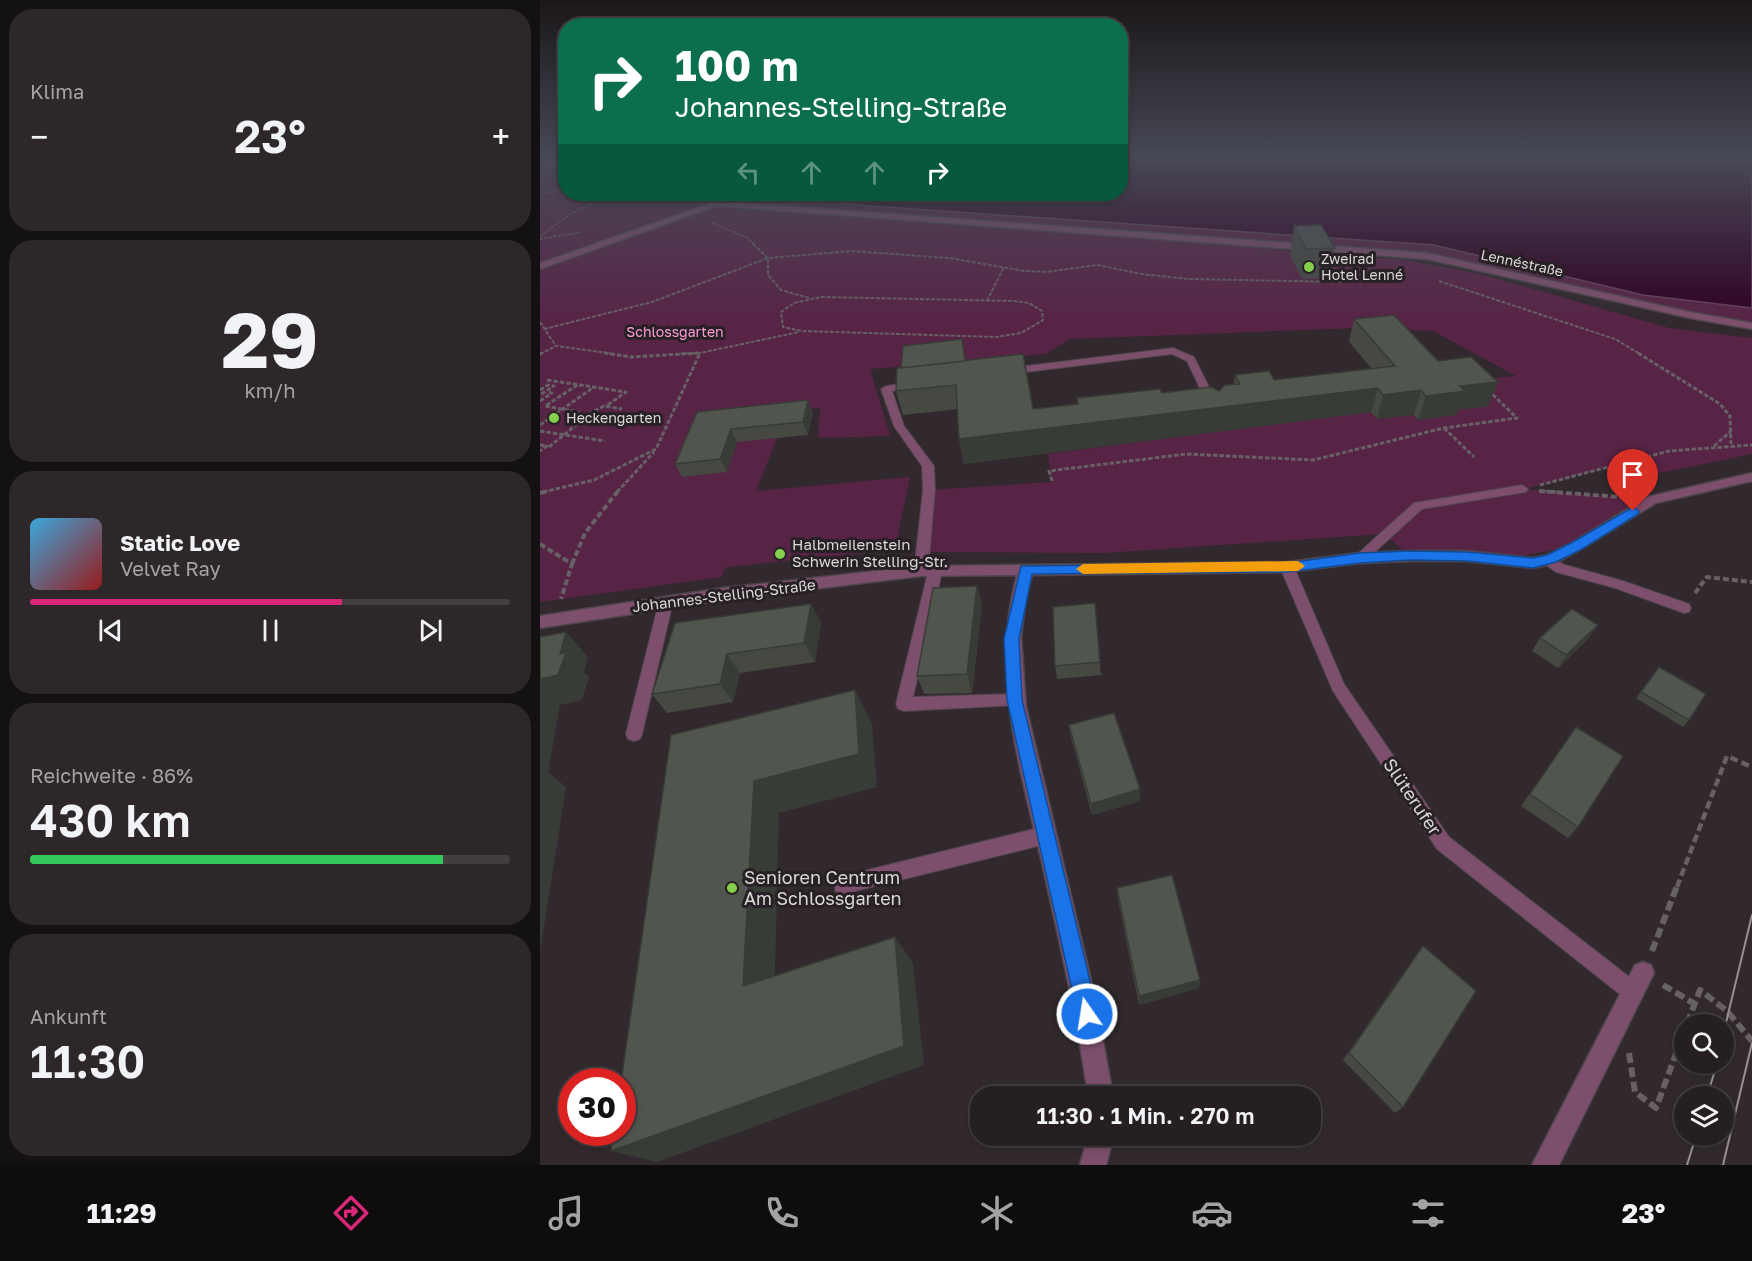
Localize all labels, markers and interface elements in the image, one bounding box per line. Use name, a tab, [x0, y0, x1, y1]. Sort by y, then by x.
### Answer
text: 100 m	[675, 40, 798, 90]
icon: right	[576, 42, 654, 120]
text: Klima	[30, 79, 84, 103]
text: Johannes-Stelling-Straße	[675, 91, 1007, 123]
text: 23°	[234, 109, 306, 163]
text: −	[30, 117, 48, 156]
text: +	[492, 117, 510, 156]
icon: left	[732, 156, 765, 189]
icon: ahead	[795, 156, 828, 189]
icon: ahead	[858, 156, 891, 189]
icon: right	[921, 156, 954, 189]
street label: Lennéstraße	[1479, 245, 1565, 280]
place label: Zweirad Hotel Lenné	[1321, 250, 1403, 283]
marker: Zweirad Hotel Lenné	[1302, 260, 1316, 274]
text: 29	[221, 292, 319, 385]
park label: Schlossgarten	[626, 323, 724, 340]
text: km/h	[245, 378, 295, 402]
place label: Heckengarten	[566, 409, 661, 426]
marker: Heckengarten	[547, 411, 561, 425]
pin	[1607, 449, 1658, 511]
icon: arrive	[1616, 458, 1649, 491]
text: Static Love	[120, 529, 240, 556]
place label: Halbmeilenstein Schwerin Stelling-Str.	[792, 535, 948, 570]
marker: Halbmeilenstein Schwerin Stelling-Str.	[773, 547, 787, 561]
text: Velvet Ray	[120, 556, 221, 580]
street label: Johannes-Stelling-Straße	[631, 575, 817, 615]
icon: previous	[94, 614, 127, 647]
icon: pause	[254, 614, 287, 647]
icon: next	[414, 614, 447, 647]
street label: Slüterufer	[1379, 754, 1446, 839]
text: Reichweite · 86%	[30, 763, 193, 787]
text: 430 km	[30, 793, 191, 847]
place label: Senioren Centrum Am Schlossgarten	[744, 866, 902, 909]
marker: Senioren Centrum Am Schlossgarten	[725, 881, 739, 895]
position arrow	[1055, 982, 1119, 1046]
text: Ankunft	[30, 1004, 107, 1028]
map controls	[1674, 1014, 1734, 1146]
button: search	[1674, 1014, 1734, 1074]
text: 11:30	[30, 1034, 145, 1088]
speed limit sign: 30	[558, 1068, 636, 1146]
button: layers	[1674, 1086, 1734, 1146]
text: 11:30 · 1 Min. · 270 m	[1037, 1102, 1254, 1129]
icon: directions	[330, 1192, 372, 1234]
icon: music	[545, 1192, 587, 1234]
icon: phone	[761, 1192, 803, 1234]
icon: climate	[976, 1192, 1018, 1234]
icon: car	[1191, 1192, 1233, 1234]
icon: filters	[1407, 1192, 1449, 1234]
text: 11:29	[87, 1197, 157, 1229]
text: 23°	[1622, 1197, 1665, 1229]

